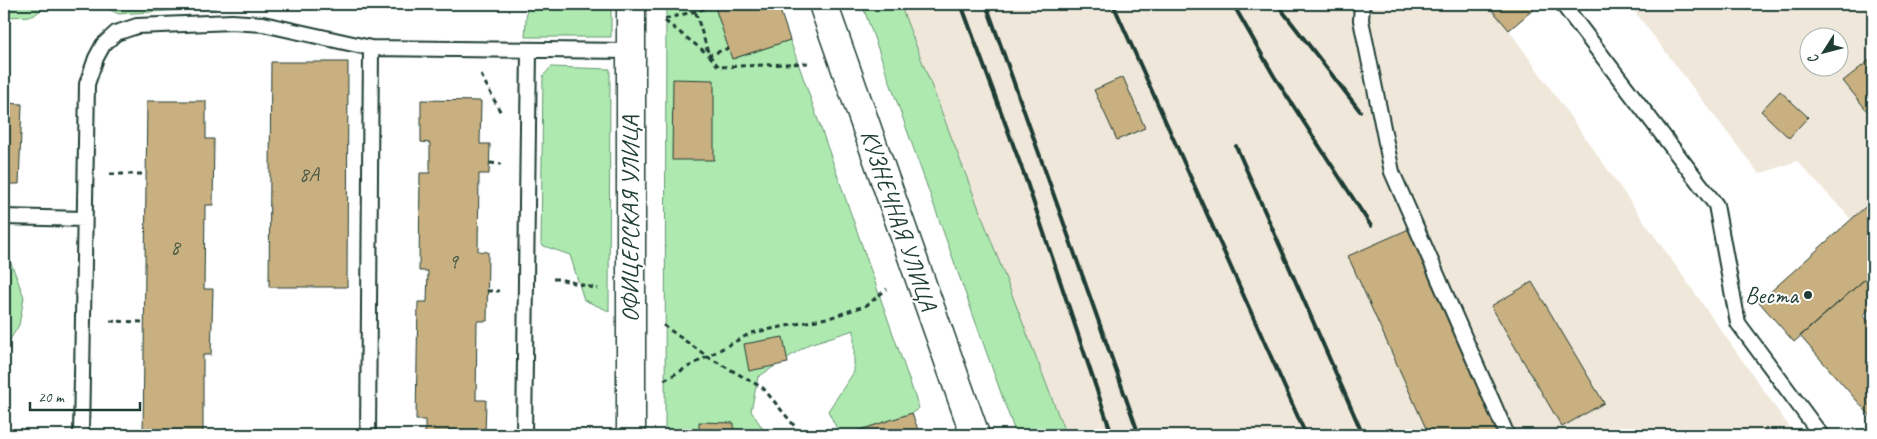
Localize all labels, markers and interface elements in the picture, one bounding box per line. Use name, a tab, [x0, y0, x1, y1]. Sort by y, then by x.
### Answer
north arrow	[1800, 28, 1850, 78]
text: С	[1804, 50, 1823, 67]
street label: ОФИЦЕРСКАЯ УЛИЦА	[615, 115, 645, 322]
street label: КУЗНЕЧНАЯ УЛИЦА	[854, 126, 944, 315]
house number: 8А	[299, 161, 320, 187]
house number: 8	[170, 234, 182, 260]
house number: 9	[448, 248, 459, 274]
place label: Веста	[1745, 280, 1799, 310]
marker: Веста	[1802, 289, 1814, 301]
scale bar	[30, 379, 140, 411]
text: 20 m	[38, 388, 65, 407]

